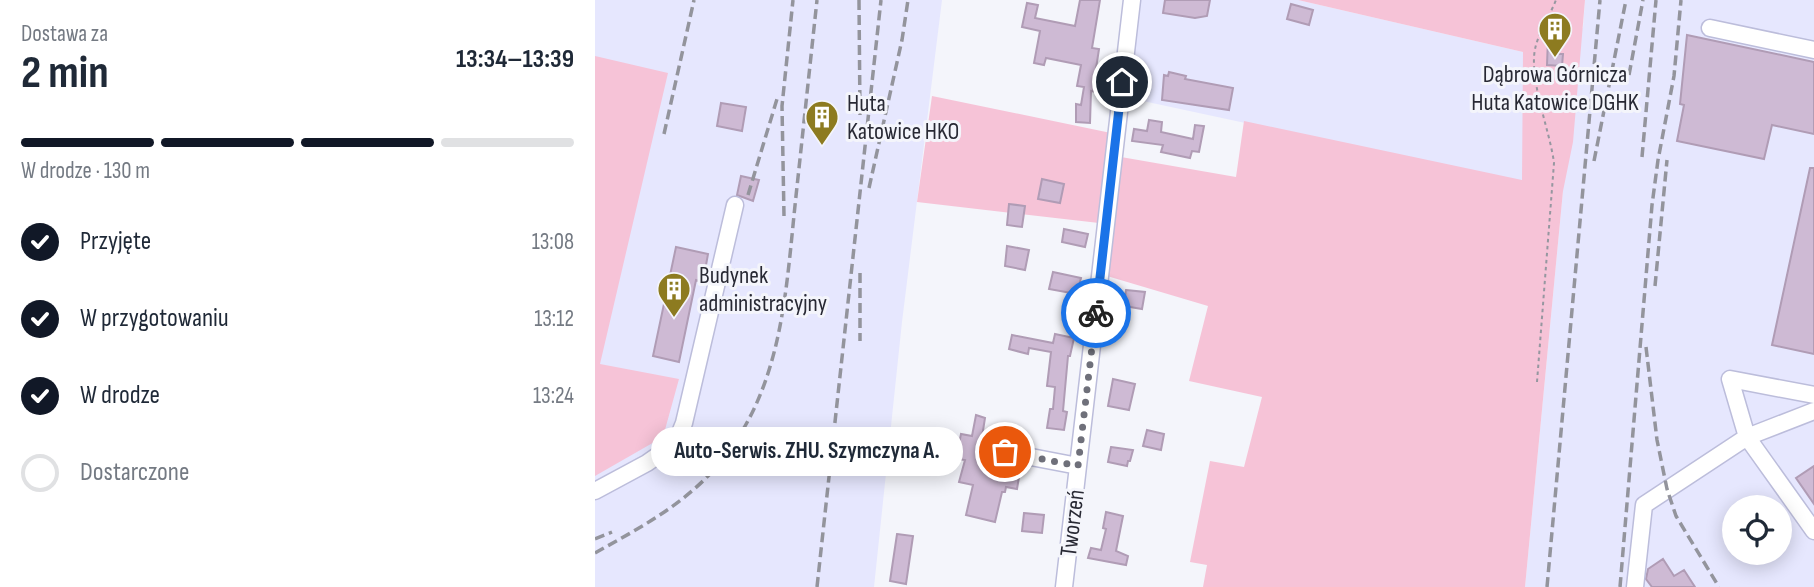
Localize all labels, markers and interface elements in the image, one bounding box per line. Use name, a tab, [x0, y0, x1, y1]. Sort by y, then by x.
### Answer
building icon: Dąbrowa Górnicza Huta Katowice DGHK	[1536, 10, 1574, 59]
text: Dostawa za	[21, 20, 108, 48]
text: 13:34–13:39	[456, 44, 574, 75]
text: 2 min	[21, 46, 109, 101]
pin	[1092, 52, 1152, 112]
place label: Dąbrowa Górnicza Huta Katowice DGHK	[1471, 60, 1639, 117]
icon: home	[1103, 63, 1141, 101]
place label: Huta Katowice HKO	[847, 89, 959, 146]
building icon: Huta Katowice HKO	[803, 98, 841, 147]
text: W drodze · 130 m	[21, 157, 150, 185]
icon: check	[21, 223, 59, 261]
text: Przyjęte	[80, 226, 151, 257]
text: 13:08	[532, 228, 574, 256]
place label: Budynek administracyjny	[699, 261, 827, 318]
building icon: Budynek administracyjny	[655, 270, 693, 319]
courier	[1061, 278, 1131, 348]
icon: bike	[1077, 294, 1115, 332]
icon: check	[21, 300, 59, 338]
text: W przygotowaniu	[80, 303, 229, 334]
text: 13:12	[534, 305, 574, 333]
icon: check	[21, 377, 59, 415]
text: W drodze	[80, 380, 160, 411]
text: 13:24	[533, 382, 574, 410]
pin	[975, 422, 1035, 482]
callout: Auto-Serwis. ZHU. Szymczyna A.	[651, 428, 963, 476]
icon: bag	[986, 433, 1024, 471]
text: Auto-Serwis. ZHU. Szymczyna A.	[674, 437, 940, 465]
text: Dostarczone	[80, 457, 189, 488]
street label: Tworzeń	[1054, 488, 1091, 558]
map controls	[1722, 495, 1792, 565]
button: locate	[1722, 495, 1792, 565]

